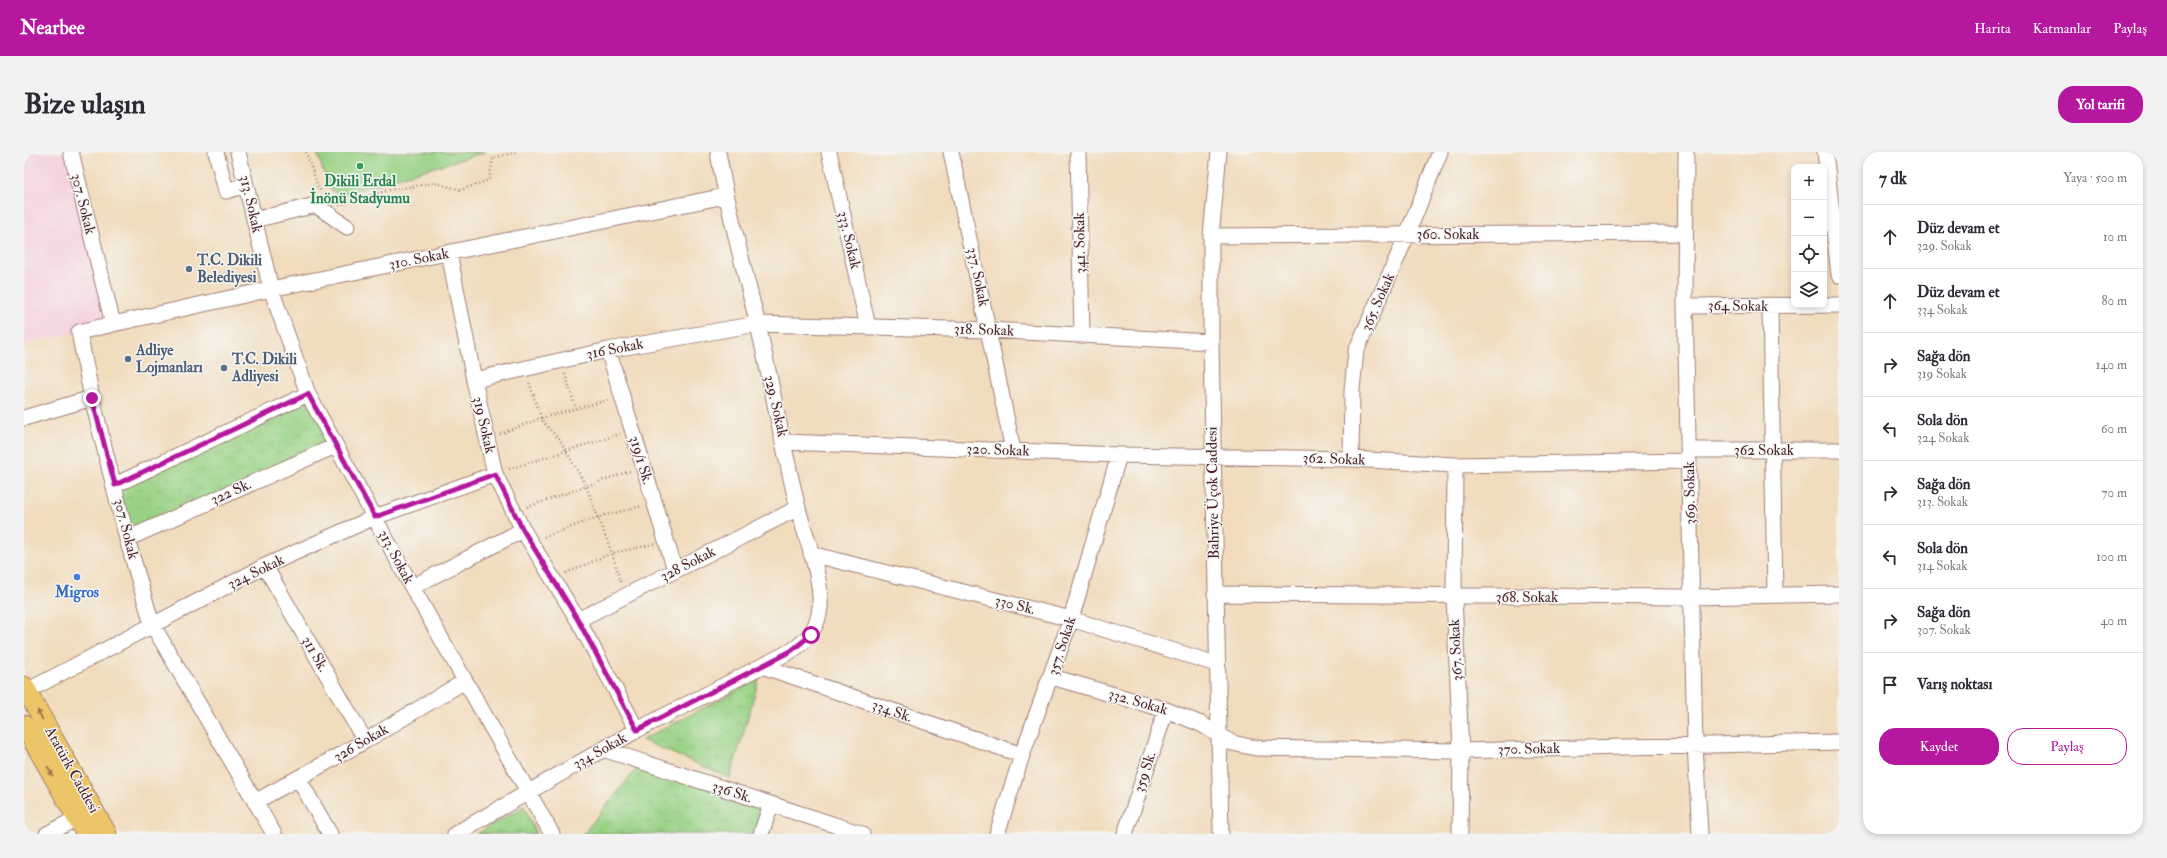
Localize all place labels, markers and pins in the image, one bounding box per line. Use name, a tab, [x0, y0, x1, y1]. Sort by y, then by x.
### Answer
marker: Dikili Erdal İnönü Stadyumu	[355, 161, 365, 171]
place label: Dikili Erdal İnönü Stadyumu	[310, 172, 410, 209]
place label: T.C. Dikili Belediyesi	[196, 251, 262, 288]
marker: T.C. Dikili Belediyesi	[184, 264, 194, 274]
place label: Adliye Lojmanları	[135, 341, 203, 377]
place label: T.C. Dikili Adliyesi	[231, 350, 297, 387]
marker: Adliye Lojmanları	[123, 354, 133, 364]
marker: T.C. Dikili Adliyesi	[219, 363, 229, 373]
marker: Migros	[72, 572, 82, 582]
place label: Migros	[54, 583, 99, 603]

